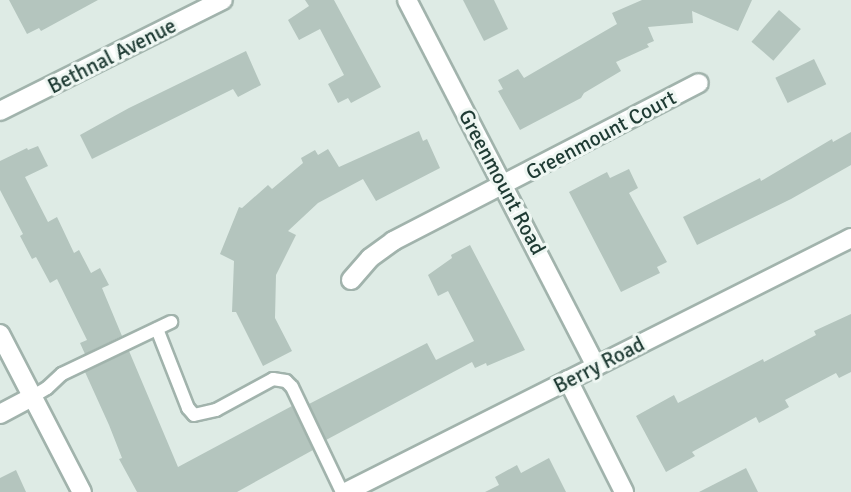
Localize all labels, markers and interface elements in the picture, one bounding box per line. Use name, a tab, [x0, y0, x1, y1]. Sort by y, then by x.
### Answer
street label: Bethnal Avenue	[44, 13, 180, 99]
street label: Greenmount Court	[522, 85, 680, 185]
street label: Greenmount Road	[453, 105, 551, 259]
street label: Berry Road	[549, 331, 649, 399]

